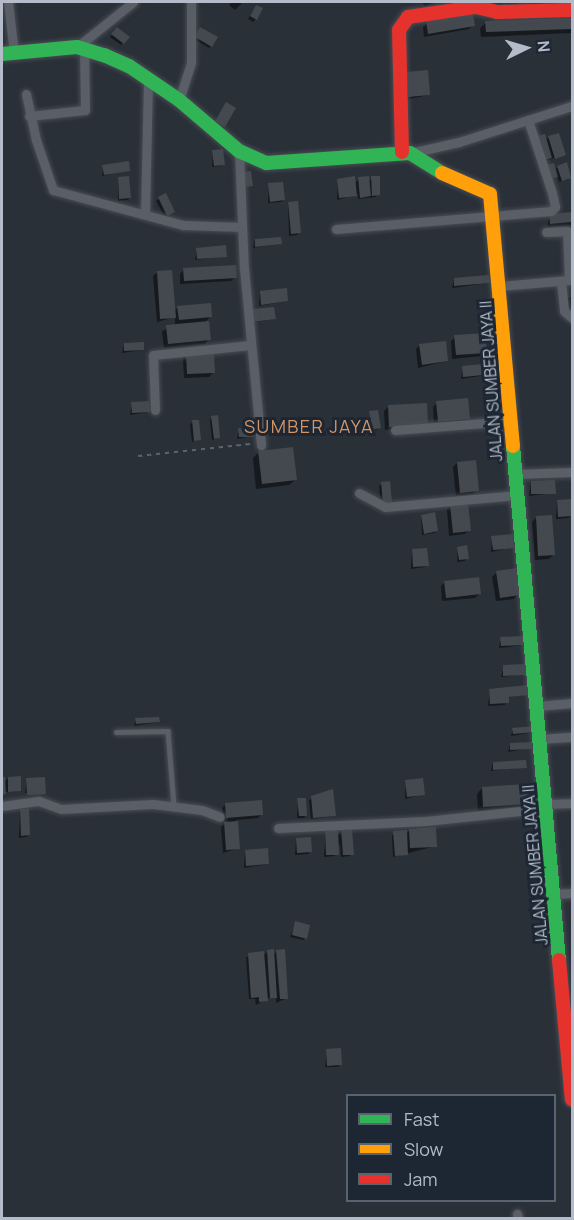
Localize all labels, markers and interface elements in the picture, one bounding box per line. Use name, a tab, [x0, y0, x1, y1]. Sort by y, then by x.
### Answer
north arrow	[496, 18, 556, 78]
text: N	[532, 40, 555, 53]
street label: JALAN SUMBER JAYA II	[476, 300, 506, 462]
district label: SUMBER JAYA	[244, 415, 374, 437]
street label: JALAN SUMBER JAYA II	[518, 784, 552, 946]
legend	[346, 1094, 556, 1202]
text: Fast	[404, 1107, 439, 1131]
text: Slow	[404, 1137, 443, 1161]
text: Jam	[404, 1167, 438, 1191]

